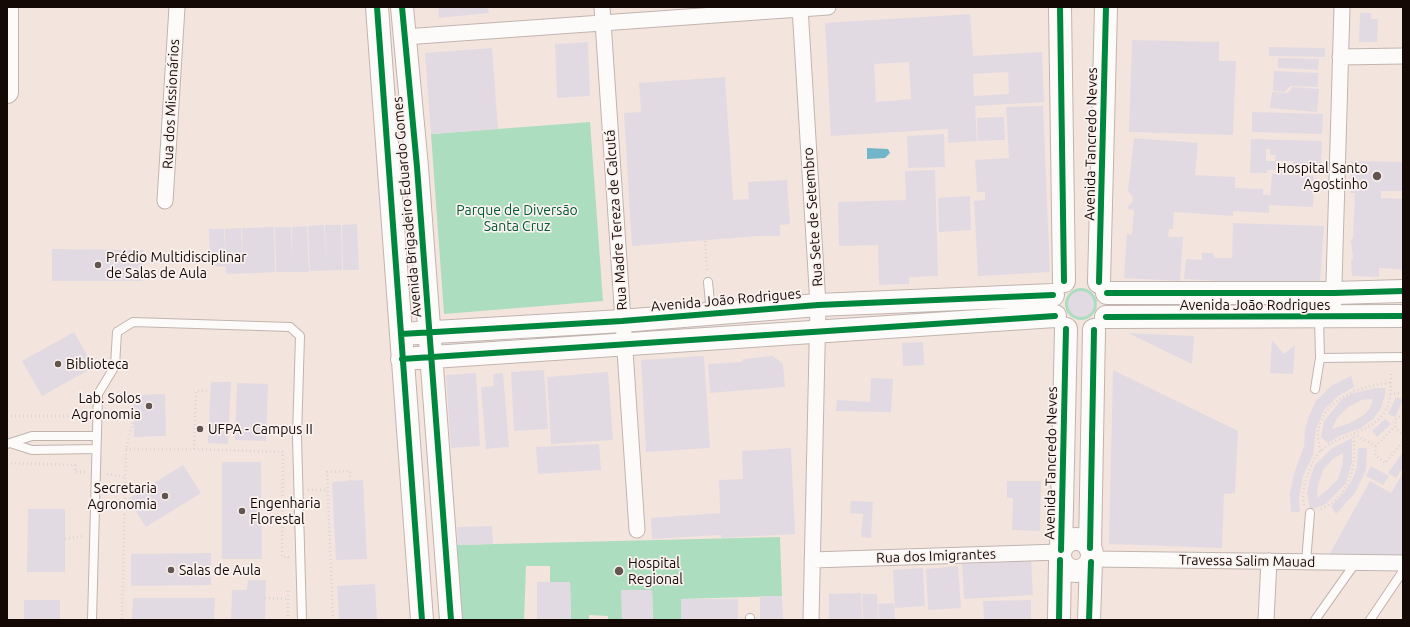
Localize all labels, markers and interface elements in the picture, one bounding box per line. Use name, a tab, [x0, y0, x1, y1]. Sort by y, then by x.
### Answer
street label: Rua dos Missionários	[159, 39, 183, 169]
street label: Avenida Tancredo Neves	[1081, 67, 1101, 221]
street label: Avenida Brigadeiro Eduardo Gomes	[389, 96, 425, 318]
street label: Rua Madre Tereza de Calcutá	[601, 129, 631, 311]
street label: Rua Sete de Setembro	[800, 147, 826, 287]
place label: Hospital Santo Agostinho	[1277, 160, 1368, 192]
marker: Hospital Santo Agostinho	[1371, 170, 1383, 182]
park label: Parque de Diversão Santa Cruz	[456, 202, 578, 234]
place label: Prédio Multidisciplinar de Salas de Aula	[106, 249, 246, 282]
marker: Prédio Multidisciplinar de Salas de Aula	[93, 260, 103, 270]
street label: Avenida João Rodrigues	[650, 285, 802, 315]
street label: Avenida João Rodrigues	[1180, 297, 1330, 313]
place label: Biblioteca	[66, 356, 129, 372]
marker: Biblioteca	[53, 359, 63, 369]
street label: Avenida Tancredo Neves	[1041, 386, 1061, 540]
place label: Lab. Solos Agronomia	[72, 390, 141, 422]
marker: Lab. Solos Agronomia	[144, 401, 154, 411]
place label: UFPA - Campus II	[208, 421, 313, 437]
marker: UFPA - Campus II	[195, 424, 205, 434]
place label: Secretaria Agronomia	[88, 480, 157, 512]
marker: Secretaria Agronomia	[160, 491, 170, 501]
place label: Engenharia Florestal	[250, 495, 321, 528]
marker: Engenharia Florestal	[237, 506, 247, 516]
street label: Rua dos Imigrantes	[876, 546, 996, 566]
street label: Travessa Salim Mauad	[1179, 551, 1315, 571]
place label: Hospital Regional	[628, 555, 683, 588]
place label: Salas de Aula	[179, 562, 261, 578]
marker: Salas de Aula	[166, 565, 176, 575]
marker: Hospital Regional	[613, 565, 625, 577]

